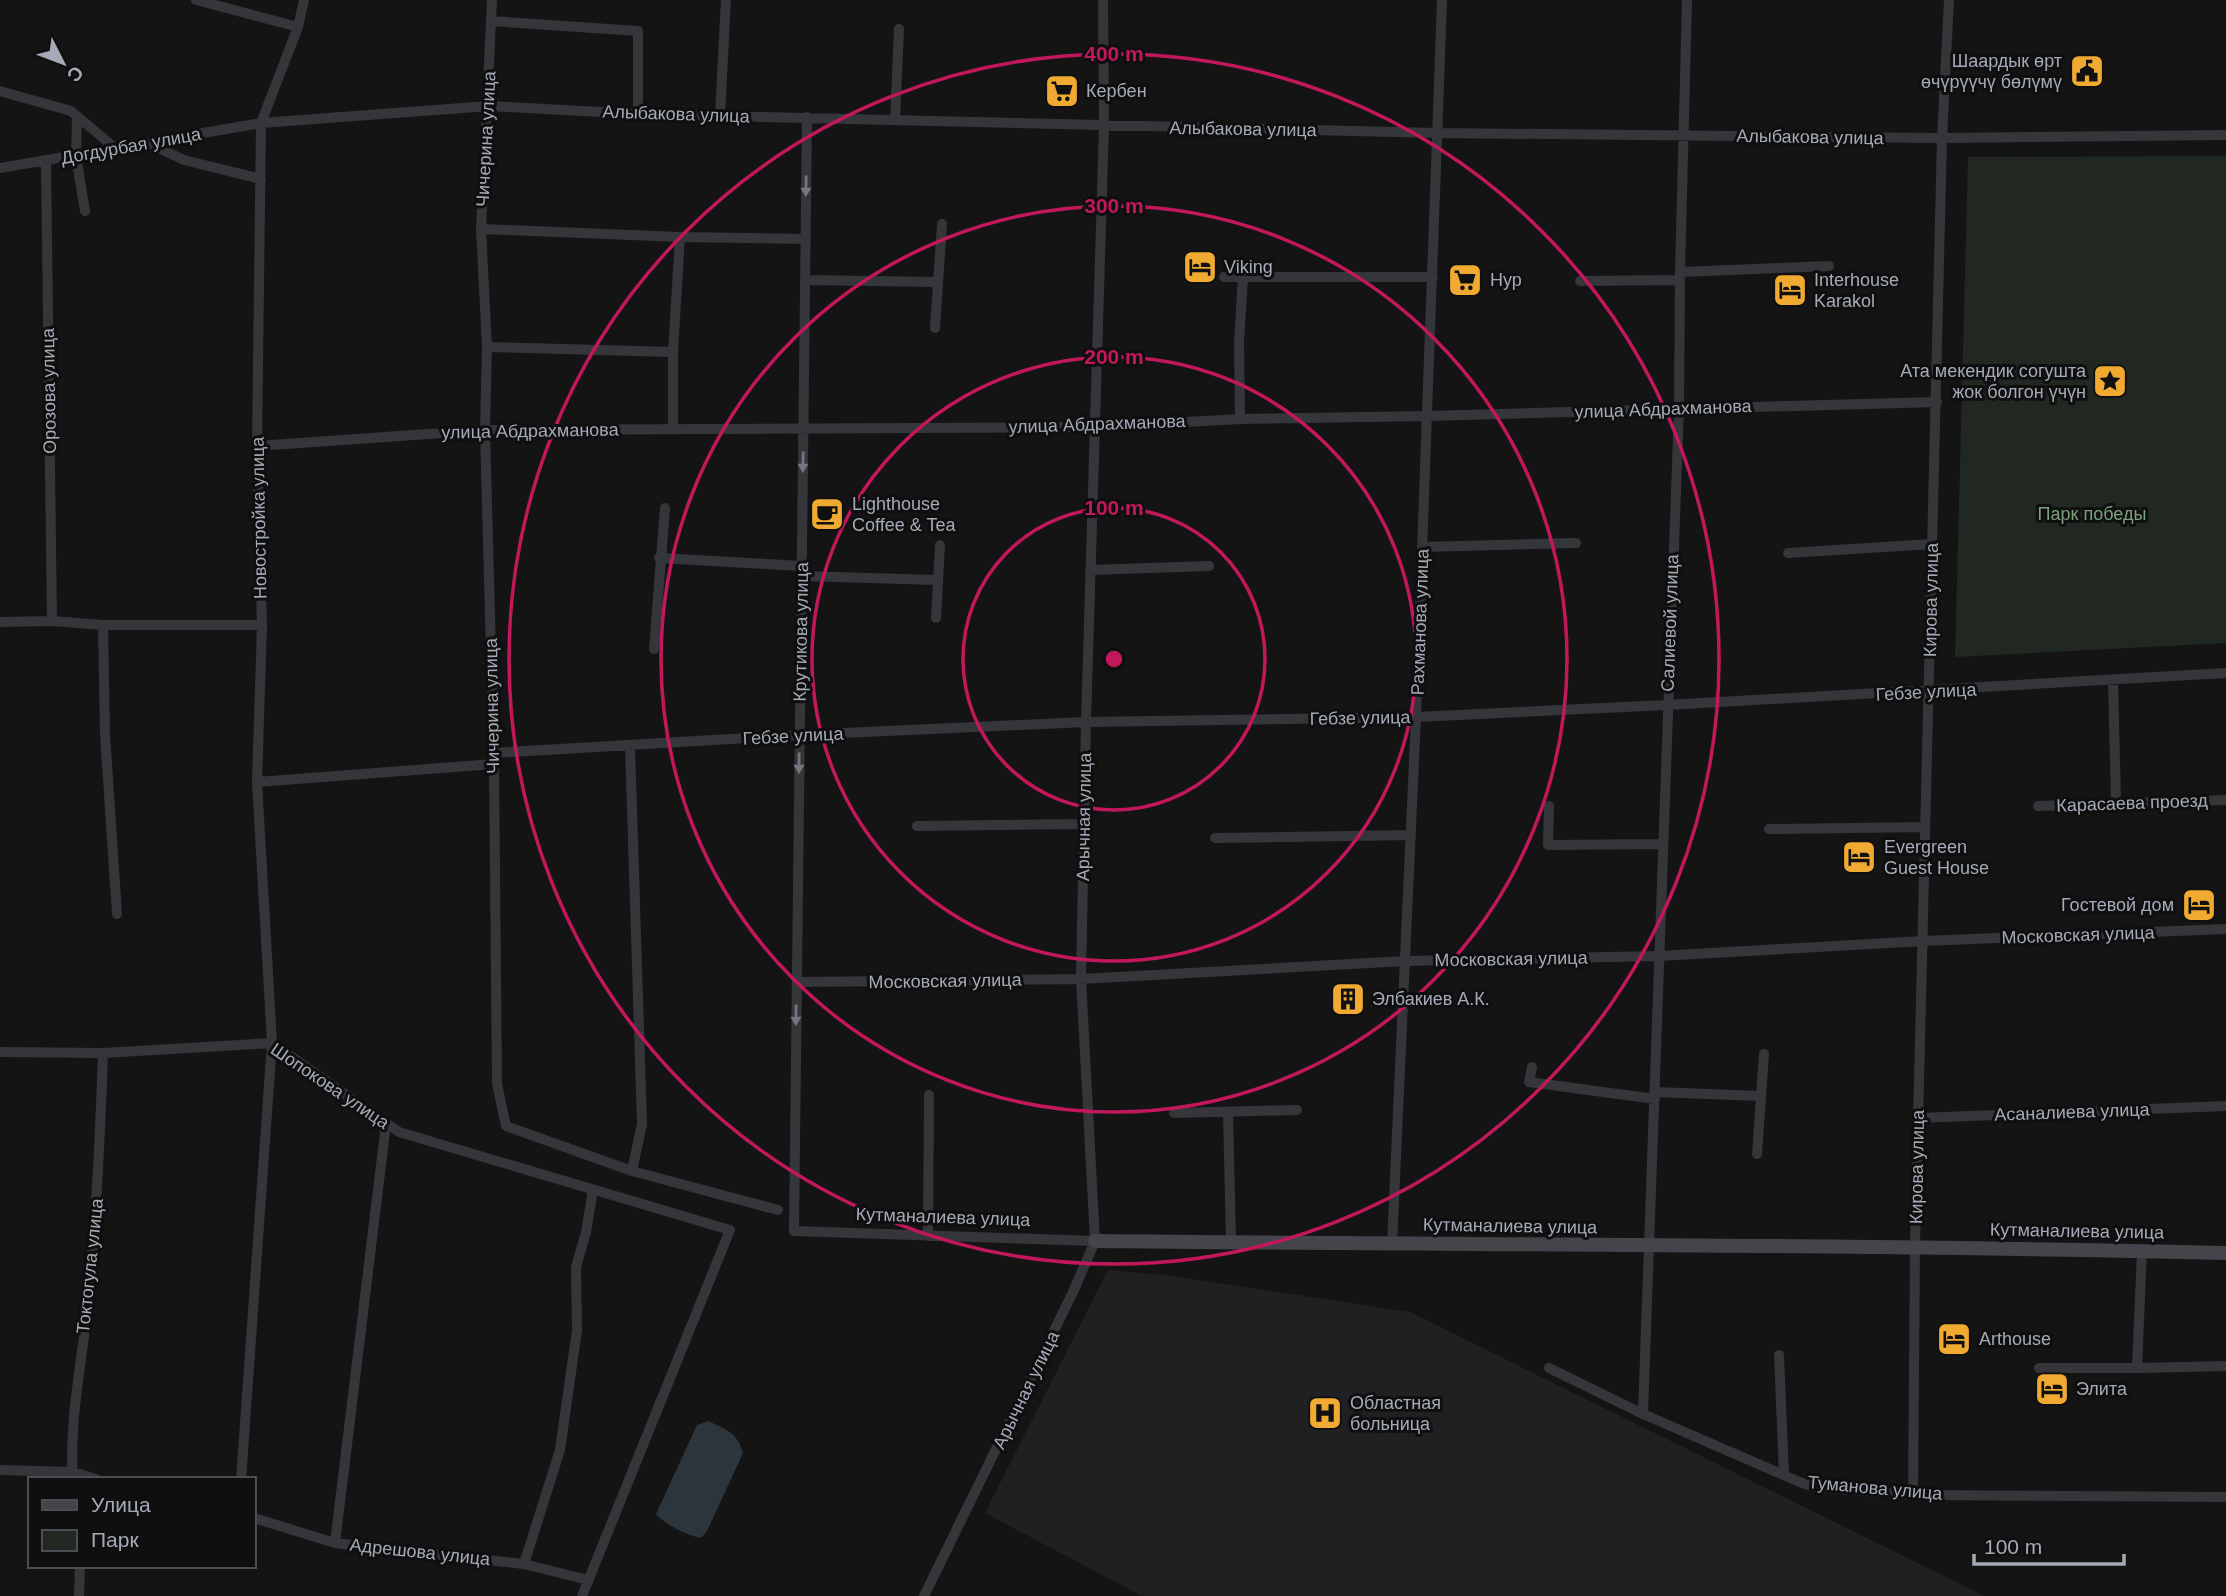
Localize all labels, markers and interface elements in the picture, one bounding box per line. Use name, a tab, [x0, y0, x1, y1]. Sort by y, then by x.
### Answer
north arrow	[28, 28, 98, 98]
text: 400 m	[1084, 42, 1144, 65]
place label: Шаардык өрт өчүрүүчү бөлүмү	[1921, 51, 2062, 92]
public building icon: Шаардык өрт өчүрүүчү бөлүмү	[2068, 52, 2106, 90]
text: С	[63, 62, 88, 86]
street label: Чичерина улица	[472, 70, 500, 207]
supermarket icon: Кербен	[1043, 72, 1081, 110]
place label: Кербен	[1086, 81, 1147, 101]
street label: Алыбакова улица	[602, 101, 751, 127]
street label: Алыбакова улица	[1169, 118, 1318, 140]
street label: Догдурбая улица	[60, 124, 203, 168]
street label: Алыбакова улица	[1736, 126, 1885, 148]
one-way arrow	[801, 175, 812, 197]
text: 300 m	[1084, 194, 1144, 217]
hotel icon: Viking	[1181, 248, 1219, 286]
place label: Viking	[1224, 257, 1273, 277]
supermarket icon: Нур	[1446, 261, 1484, 299]
place label: Нур	[1490, 270, 1522, 290]
place label: Interhouse Karakol	[1814, 270, 1899, 311]
hotel icon: Interhouse Karakol	[1771, 271, 1809, 309]
street label: Орозова улица	[38, 327, 60, 454]
text: 200 m	[1084, 345, 1144, 368]
place label: Ата мекендик согушта жок болгон үчүн	[1900, 361, 2087, 402]
place icon: Ата мекендик согушта жок болгон үчүн	[2091, 362, 2129, 400]
street label: улица Абдрахманова	[1574, 396, 1753, 422]
street label: улица Абдрахманова	[1008, 411, 1187, 437]
street label: улица Абдрахманова	[441, 419, 620, 443]
street label: Новостройка улица	[248, 436, 270, 599]
one-way arrow	[797, 451, 809, 473]
place label: Lighthouse Coffee & Tea	[852, 494, 956, 535]
cafe icon: Lighthouse Coffee & Tea	[808, 495, 846, 533]
text: 100 m	[1084, 496, 1144, 519]
park label: Парк победы	[2038, 504, 2146, 524]
street label: Кирова улица	[1920, 542, 1942, 657]
street label: Рахманова улица	[1407, 547, 1433, 696]
street label: Салиевой улица	[1658, 553, 1682, 692]
street label: Крутикова улица	[790, 561, 812, 702]
street label: Чичерина улица	[481, 637, 503, 774]
centre of rings	[1102, 647, 1126, 671]
street label: Гебзе улица	[1875, 679, 1978, 705]
street label: Гебзе улица	[1309, 707, 1412, 729]
street label: Гебзе улица	[742, 723, 845, 749]
one-way arrow	[793, 752, 805, 774]
street label: Арычная улица	[1073, 752, 1095, 881]
street label: Карасаева проезд	[2056, 790, 2209, 816]
place label: Evergreen Guest House	[1884, 837, 1989, 878]
hotel icon: Evergreen Guest House	[1840, 838, 1878, 876]
hotel icon: Гостевой дом	[2180, 886, 2218, 924]
place label: Гостевой дом	[2061, 895, 2174, 915]
street label: Московская улица	[2001, 922, 2156, 948]
street label: Московская улица	[1434, 948, 1589, 970]
street label: Московская улица	[868, 970, 1023, 992]
building icon: Элбакиев А.К.	[1329, 980, 1367, 1018]
place label: Элбакиев А.К.	[1372, 989, 1490, 1009]
one-way arrow	[790, 1004, 802, 1026]
street label: Шопокова улица	[267, 1039, 394, 1133]
street label: Асаналиева улица	[1994, 1099, 2151, 1125]
street label: Кирова улица	[1906, 1109, 1928, 1224]
street label: Токтогула улица	[73, 1196, 107, 1335]
street label: Кутманалиева улица	[855, 1204, 1032, 1230]
street label: Кутманалиева улица	[1423, 1214, 1598, 1238]
street label: Кутманалиева улица	[1990, 1219, 2165, 1243]
hotel icon: Arthouse	[1935, 1320, 1973, 1358]
street label: Арычная улица	[989, 1327, 1064, 1452]
place label: Arthouse	[1979, 1329, 2051, 1349]
hotel icon: Элита	[2033, 1370, 2071, 1408]
place label: Элита	[2076, 1379, 2128, 1399]
place label: Областная больница	[1350, 1393, 1441, 1434]
hospital icon: Областная больница	[1306, 1394, 1344, 1432]
street label: Туманова улица	[1807, 1472, 1944, 1504]
legend	[28, 1477, 256, 1568]
text: Улица	[91, 1493, 151, 1516]
scale bar	[1974, 1522, 2124, 1566]
text: Парк	[91, 1528, 139, 1551]
street label: Адрешова улица	[349, 1535, 492, 1569]
text: 100 m	[1984, 1535, 2042, 1558]

